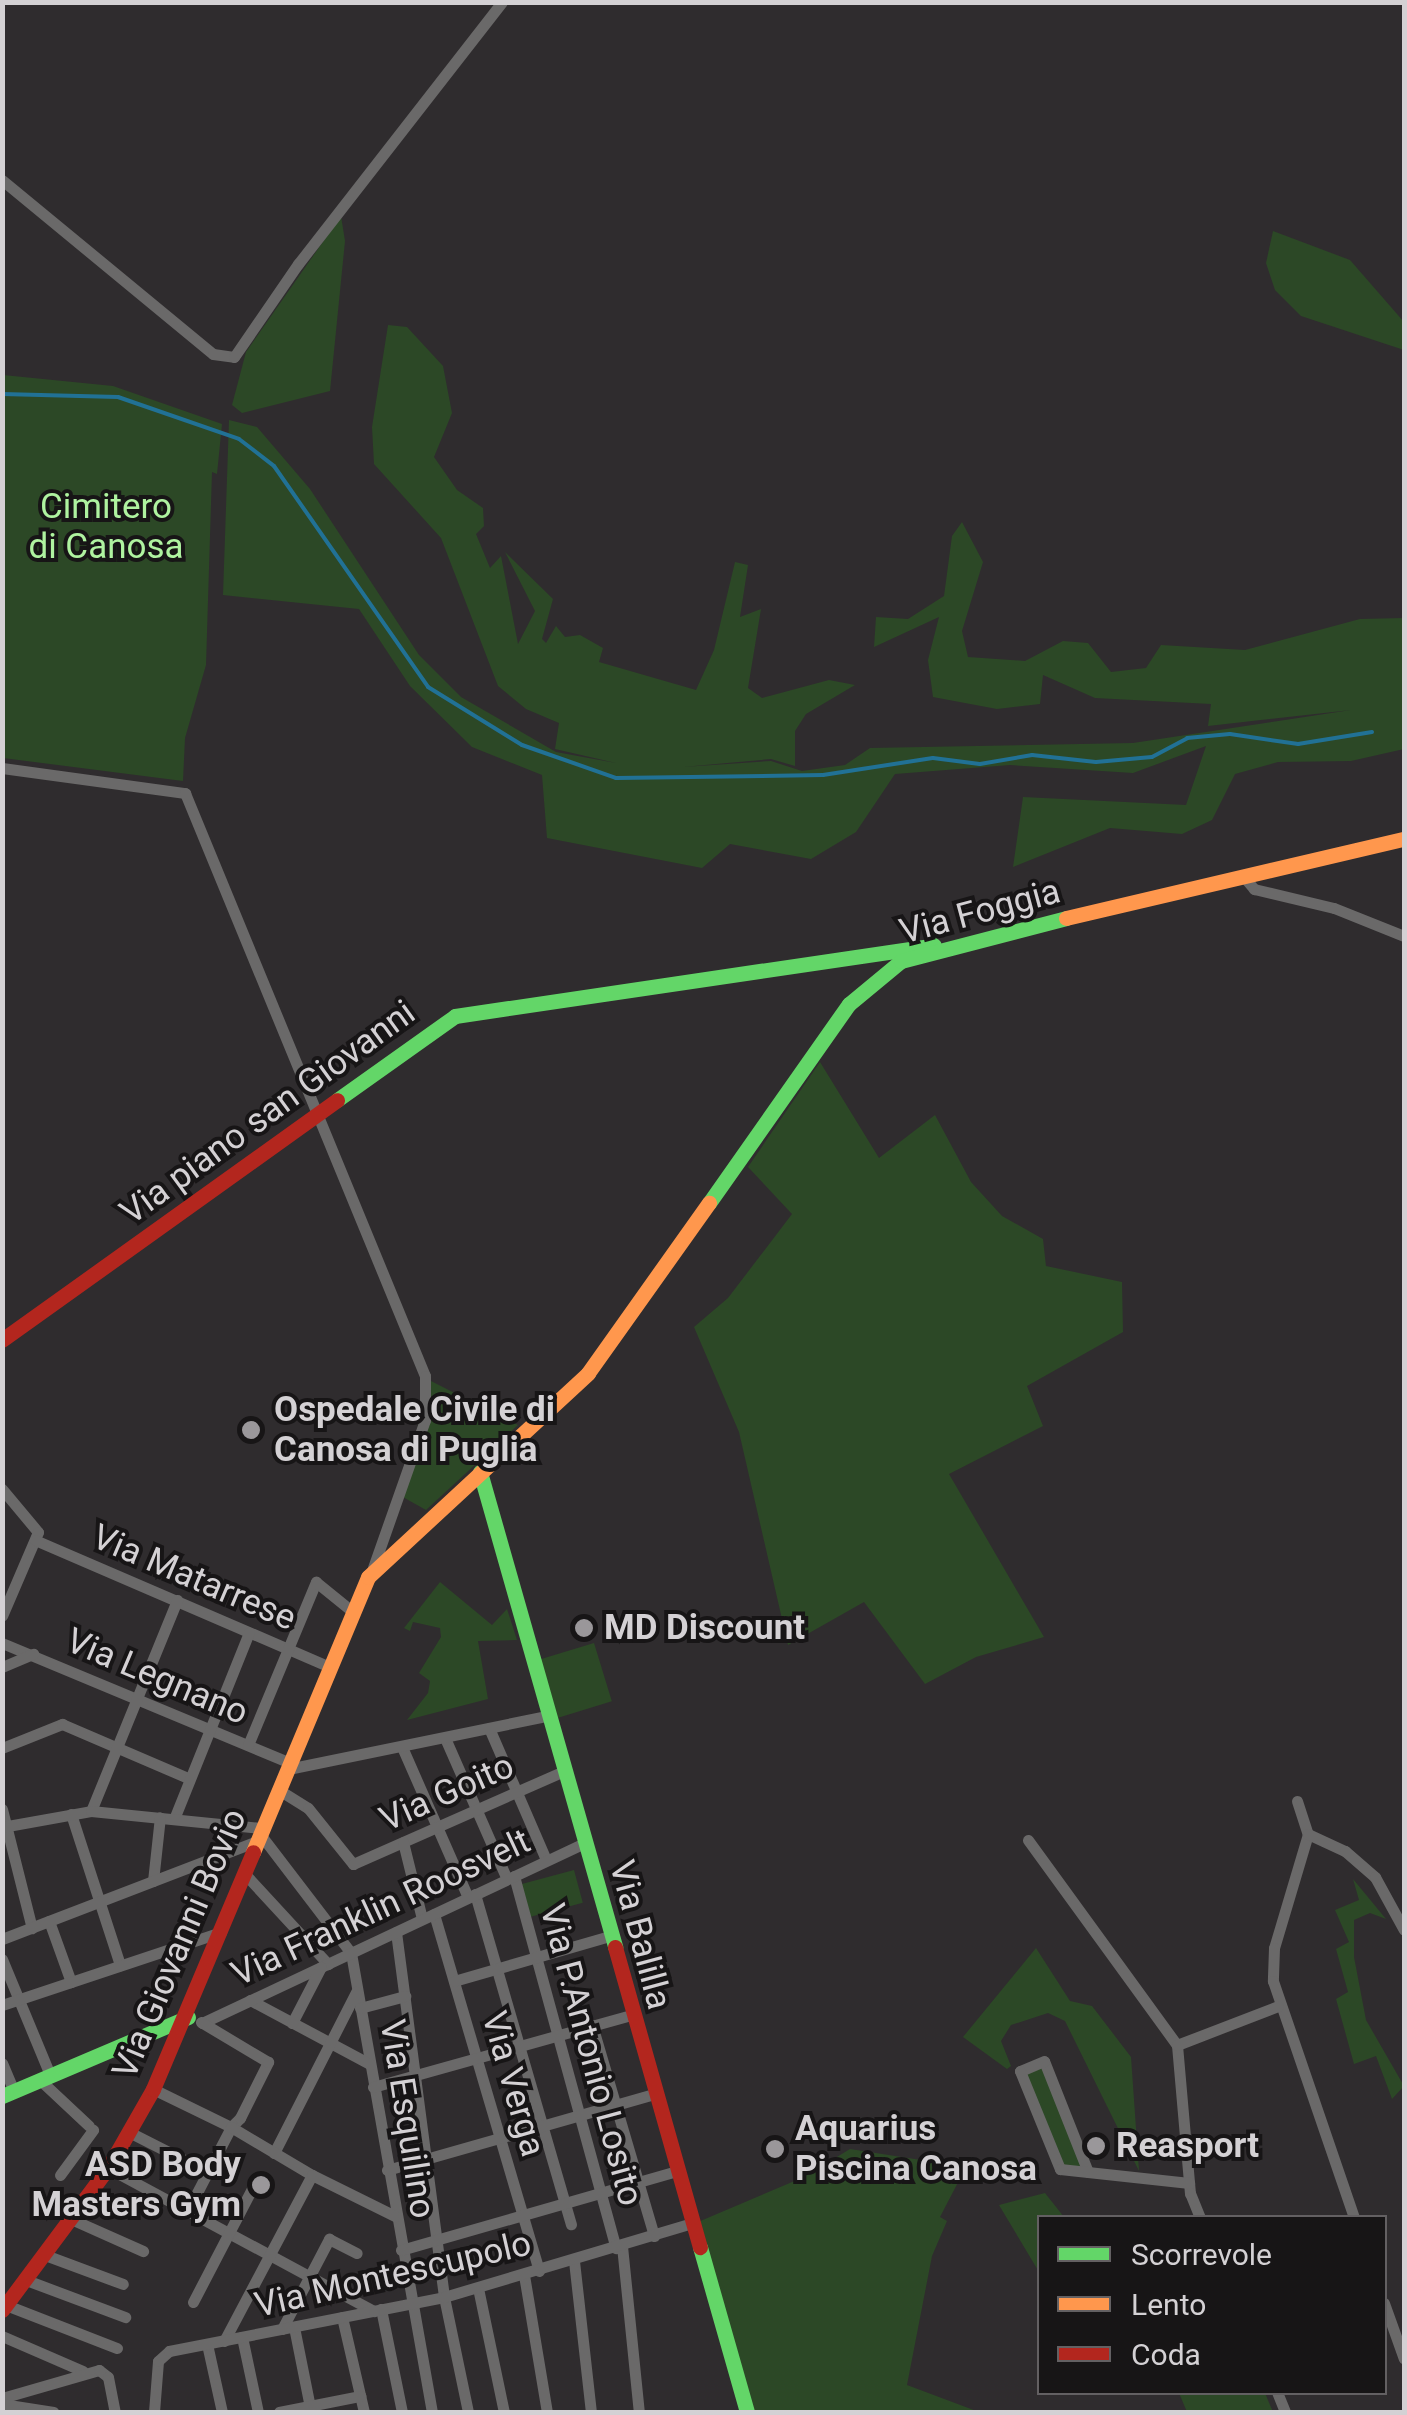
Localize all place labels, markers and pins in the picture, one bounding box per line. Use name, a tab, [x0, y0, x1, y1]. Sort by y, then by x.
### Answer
place label: Ospedale Civile di Canosa di Puglia	[274, 1389, 555, 1471]
marker: Ospedale Civile di Canosa di Puglia	[238, 1417, 264, 1443]
place label: MD Discount	[604, 1607, 805, 1649]
marker: MD Discount	[573, 1617, 595, 1639]
place label: Aquarius Piscina Canosa	[795, 2108, 1037, 2190]
place label: Reasport	[1116, 2125, 1259, 2167]
marker: Reasport	[1085, 2135, 1107, 2157]
marker: Aquarius Piscina Canosa	[764, 2138, 786, 2160]
place label: ASD Body Masters Gym	[32, 2144, 241, 2226]
marker: ASD Body Masters Gym	[250, 2174, 272, 2196]

